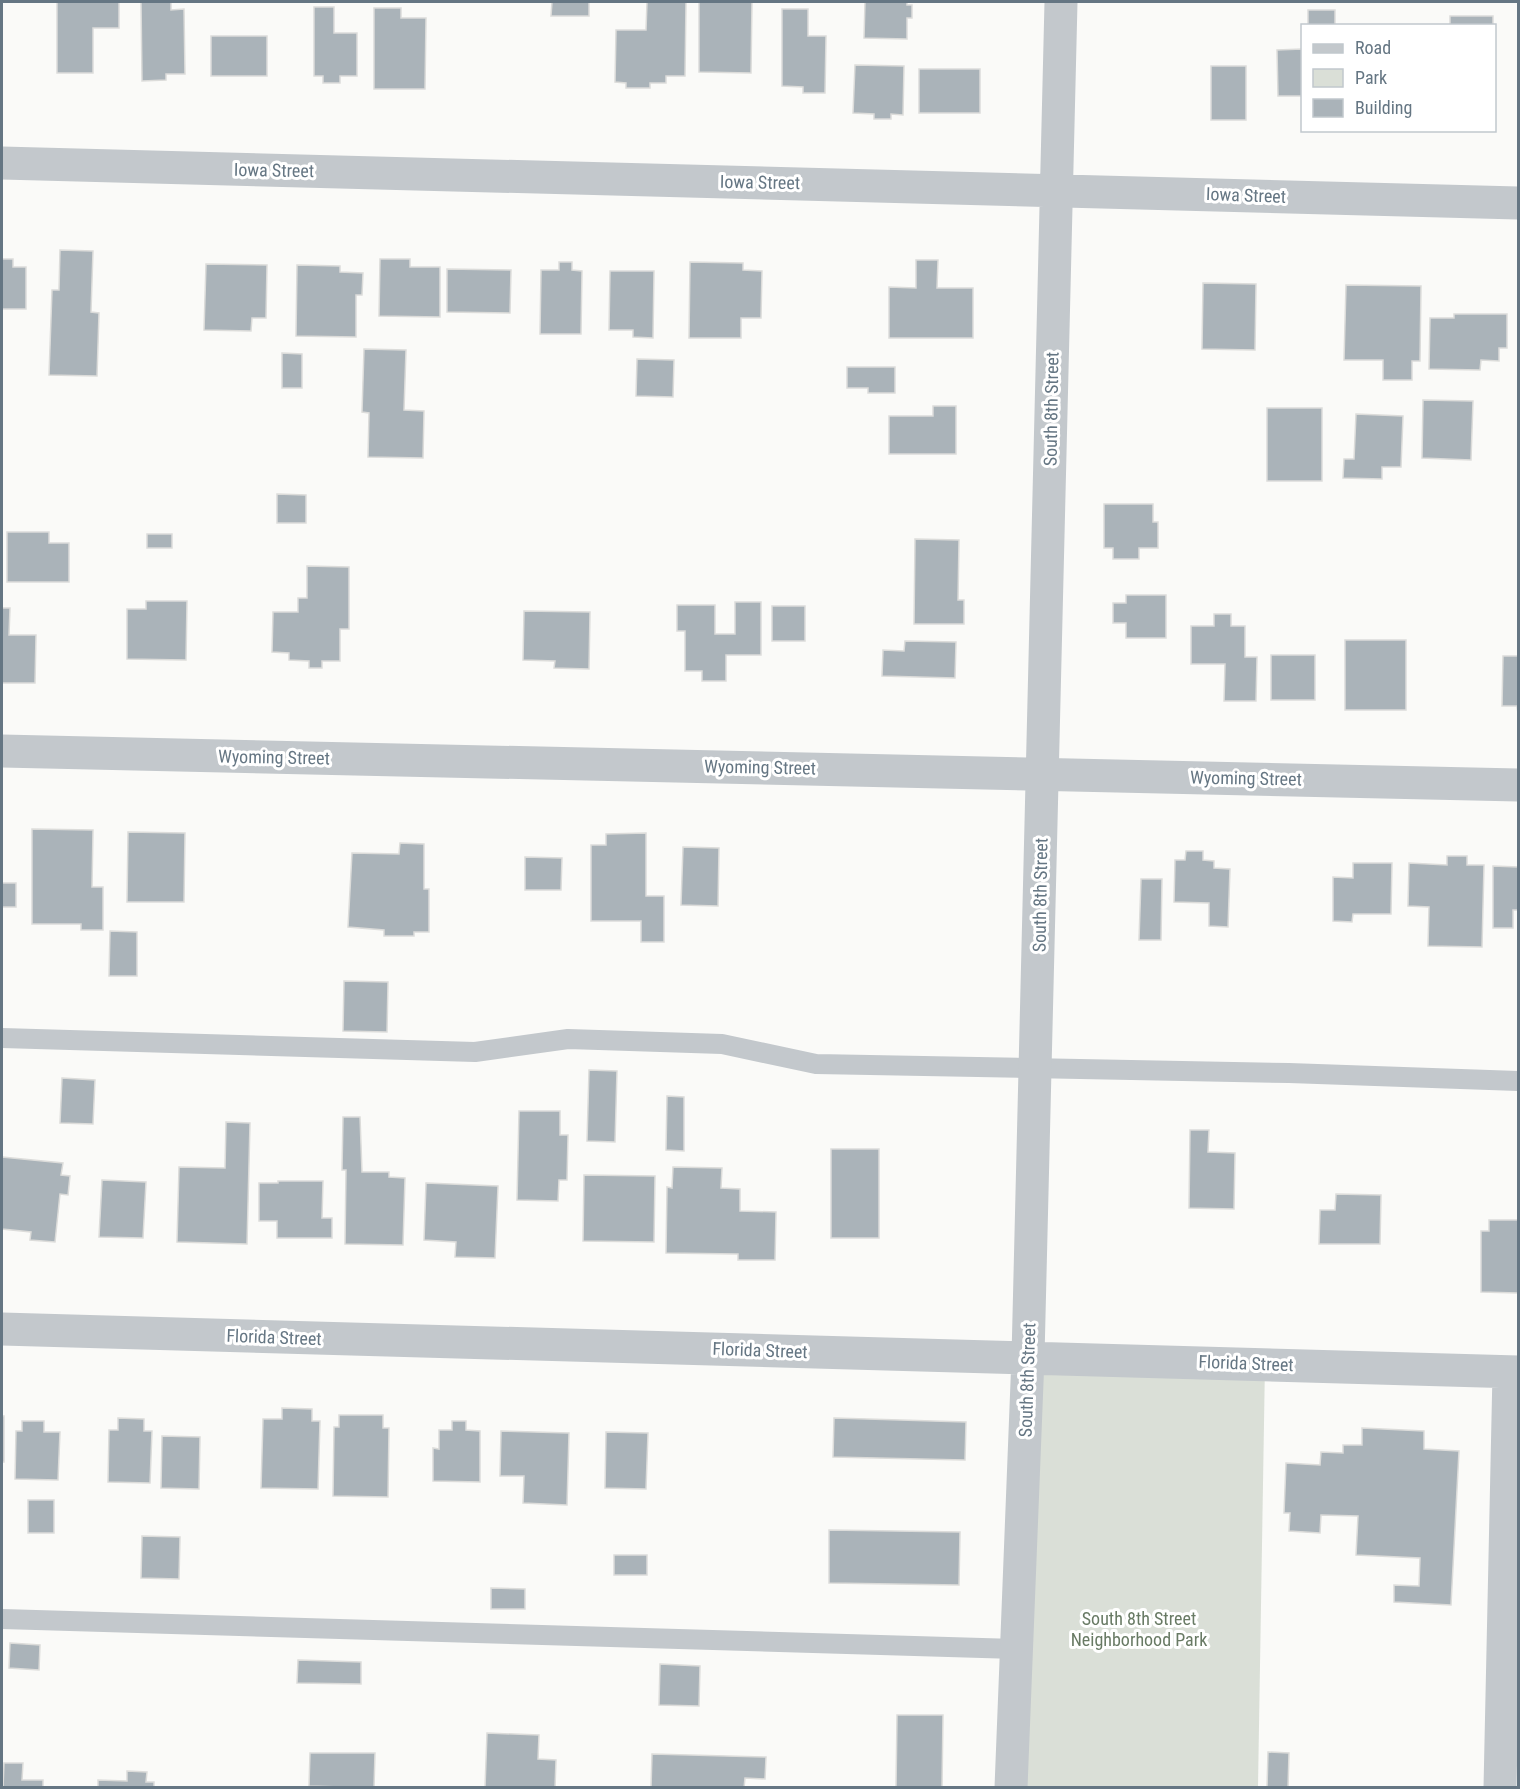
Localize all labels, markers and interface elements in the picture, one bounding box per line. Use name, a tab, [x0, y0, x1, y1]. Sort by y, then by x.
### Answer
legend	[1301, 24, 1496, 132]
text: Road	[1355, 37, 1391, 58]
text: Park	[1355, 67, 1387, 88]
text: Building	[1355, 97, 1412, 118]
street label: Iowa Street	[234, 159, 314, 181]
street label: Iowa Street	[720, 171, 800, 193]
street label: Iowa Street	[1206, 183, 1286, 207]
street label: South 8th Street	[1040, 352, 1062, 466]
street label: Wyoming Street	[218, 746, 330, 768]
street label: Wyoming Street	[704, 756, 816, 778]
street label: Wyoming Street	[1190, 767, 1302, 789]
street label: South 8th Street	[1029, 838, 1051, 952]
street label: South 8th Street	[1015, 1322, 1039, 1438]
street label: Florida Street	[226, 1325, 322, 1349]
street label: Florida Street	[712, 1338, 808, 1362]
street label: Florida Street	[1198, 1351, 1294, 1375]
park label: South 8th Street Neighborhood Park	[1071, 1608, 1207, 1650]

